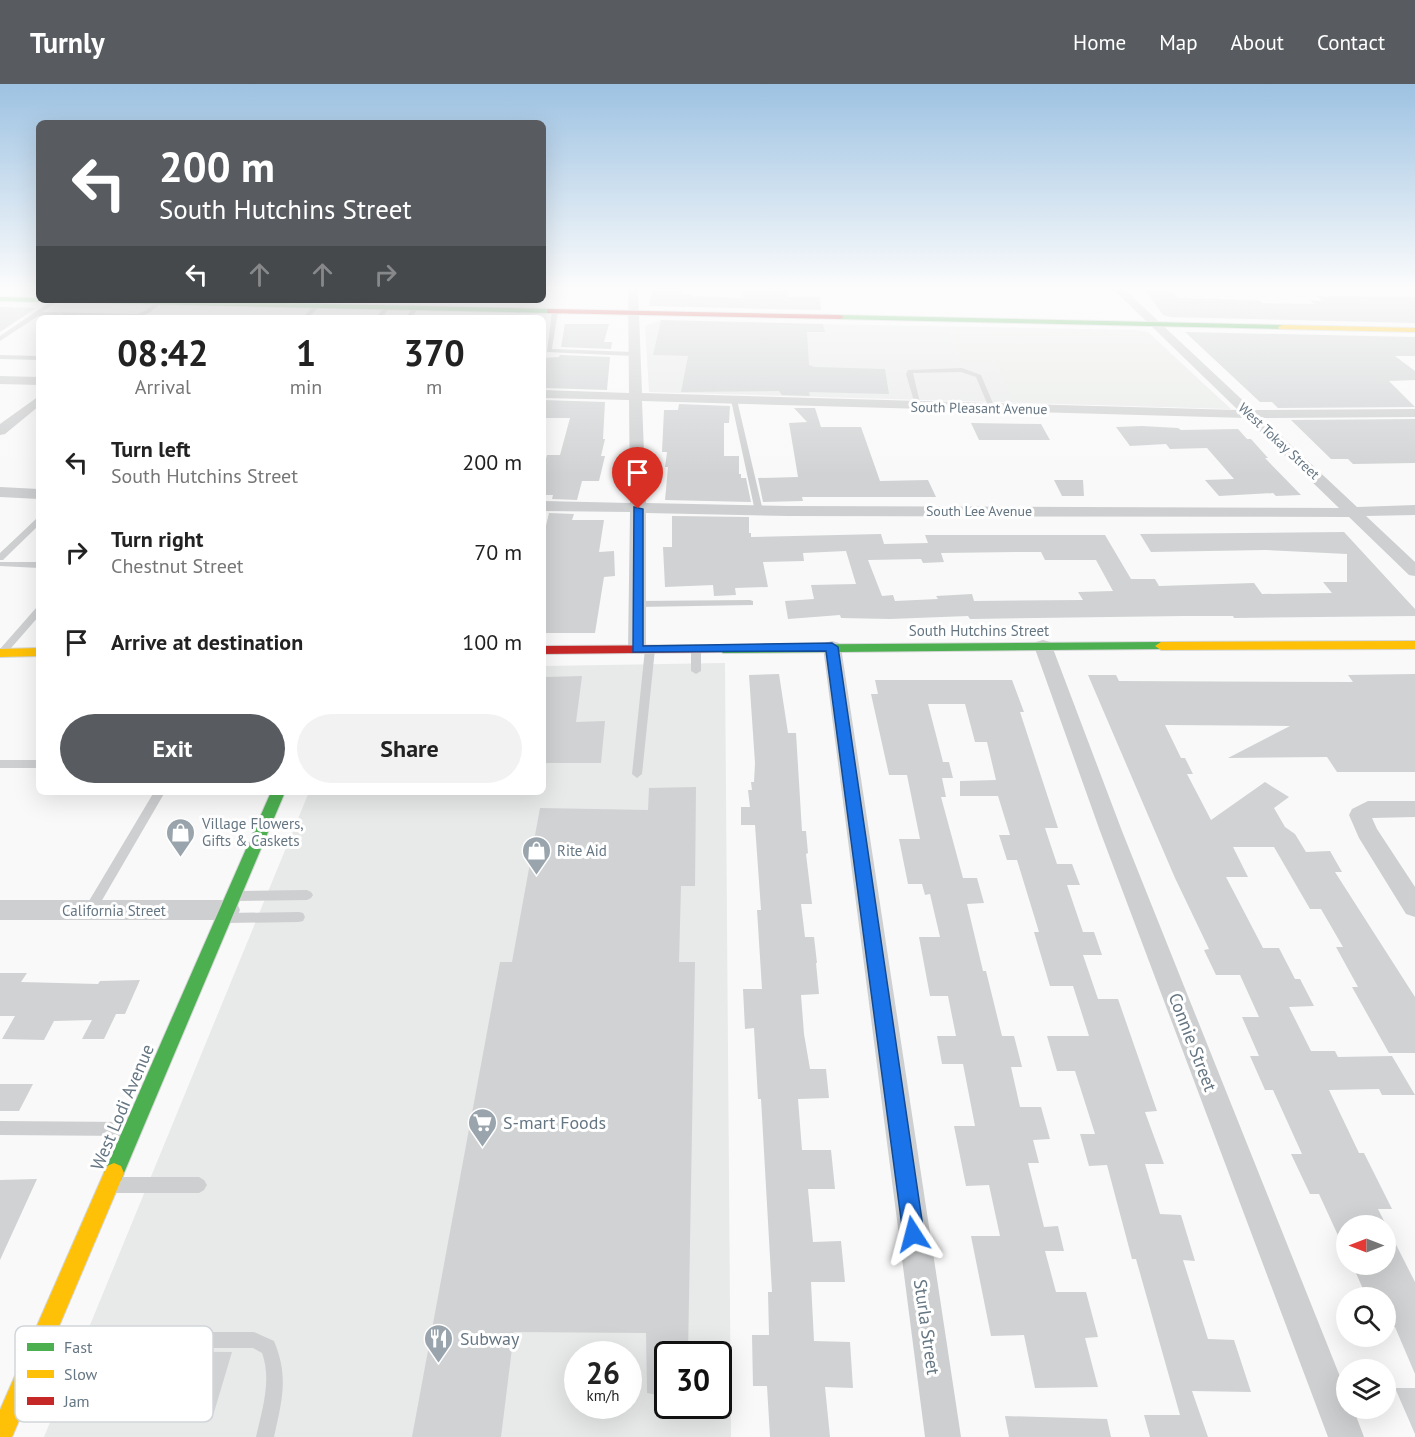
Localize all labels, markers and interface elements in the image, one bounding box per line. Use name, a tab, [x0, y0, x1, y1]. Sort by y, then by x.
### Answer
text: Turnly	[30, 24, 105, 61]
text: Home	[1073, 29, 1126, 56]
text: Map	[1159, 29, 1198, 56]
text: About	[1231, 29, 1284, 56]
text: Contact	[1317, 29, 1385, 56]
text: 200 m	[159, 139, 275, 194]
icon: left	[60, 144, 138, 222]
text: South Hutchins Street	[159, 192, 412, 226]
icon: left	[180, 258, 213, 291]
icon: ahead	[243, 258, 276, 291]
icon: ahead	[306, 258, 339, 291]
icon: right	[369, 258, 402, 291]
text: 08:42	[117, 329, 209, 376]
text: 1	[296, 329, 316, 376]
text: 370	[404, 329, 465, 376]
text: Arrival	[135, 374, 191, 400]
text: min	[290, 374, 322, 400]
text: m	[426, 374, 442, 400]
street label: South Pleasant Avenue	[910, 398, 1048, 418]
street label: West Tokay Street	[1235, 399, 1324, 483]
text: Turn left	[111, 435, 191, 463]
icon: left	[60, 446, 93, 479]
pin	[612, 447, 663, 509]
text: 200 m	[462, 448, 522, 476]
icon: arrive	[621, 456, 654, 489]
text: South Hutchins Street	[111, 463, 298, 489]
street label: South Lee Avenue	[926, 502, 1032, 520]
text: Turn right	[111, 525, 203, 553]
icon: right	[60, 536, 93, 569]
text: 70 m	[474, 538, 522, 566]
text: Chestnut Street	[111, 553, 244, 579]
street label: South Hutchins Street	[909, 621, 1049, 640]
icon: arrive	[60, 626, 93, 659]
text: Arrive at destination	[111, 628, 303, 656]
text: 100 m	[462, 628, 522, 656]
button: Exit	[60, 714, 285, 783]
button: Share	[297, 714, 522, 783]
place label: Village Flowers, Gifts & Caskets	[201, 814, 304, 850]
shop icon: Village Flowers, Gifts & Caskets	[165, 816, 197, 858]
shop icon: Rite Aid	[520, 834, 552, 876]
place label: Rite Aid	[557, 841, 607, 860]
street label: California Street	[62, 901, 166, 920]
street label: Connie Street	[1164, 989, 1222, 1095]
street label: West Lodi Avenue	[85, 1041, 159, 1173]
supermarket icon: S-mart Foods	[466, 1106, 498, 1148]
place label: S-mart Foods	[503, 1111, 606, 1134]
position arrow	[881, 1202, 945, 1266]
north arrow	[1336, 1215, 1396, 1275]
map controls	[1336, 1215, 1396, 1419]
street label: Sturla Street	[909, 1278, 945, 1376]
button: search	[1336, 1287, 1396, 1347]
restaurant icon: Subway	[423, 1322, 455, 1364]
legend	[15, 1326, 213, 1422]
place label: Subway	[460, 1327, 520, 1350]
text: Fast	[64, 1337, 93, 1357]
speed limit sign: 30	[654, 1341, 732, 1419]
text: 26	[586, 1353, 620, 1392]
button: layers	[1336, 1359, 1396, 1419]
text: Slow	[64, 1364, 98, 1384]
text: km/h	[587, 1386, 619, 1405]
text: Jam	[63, 1391, 90, 1411]

